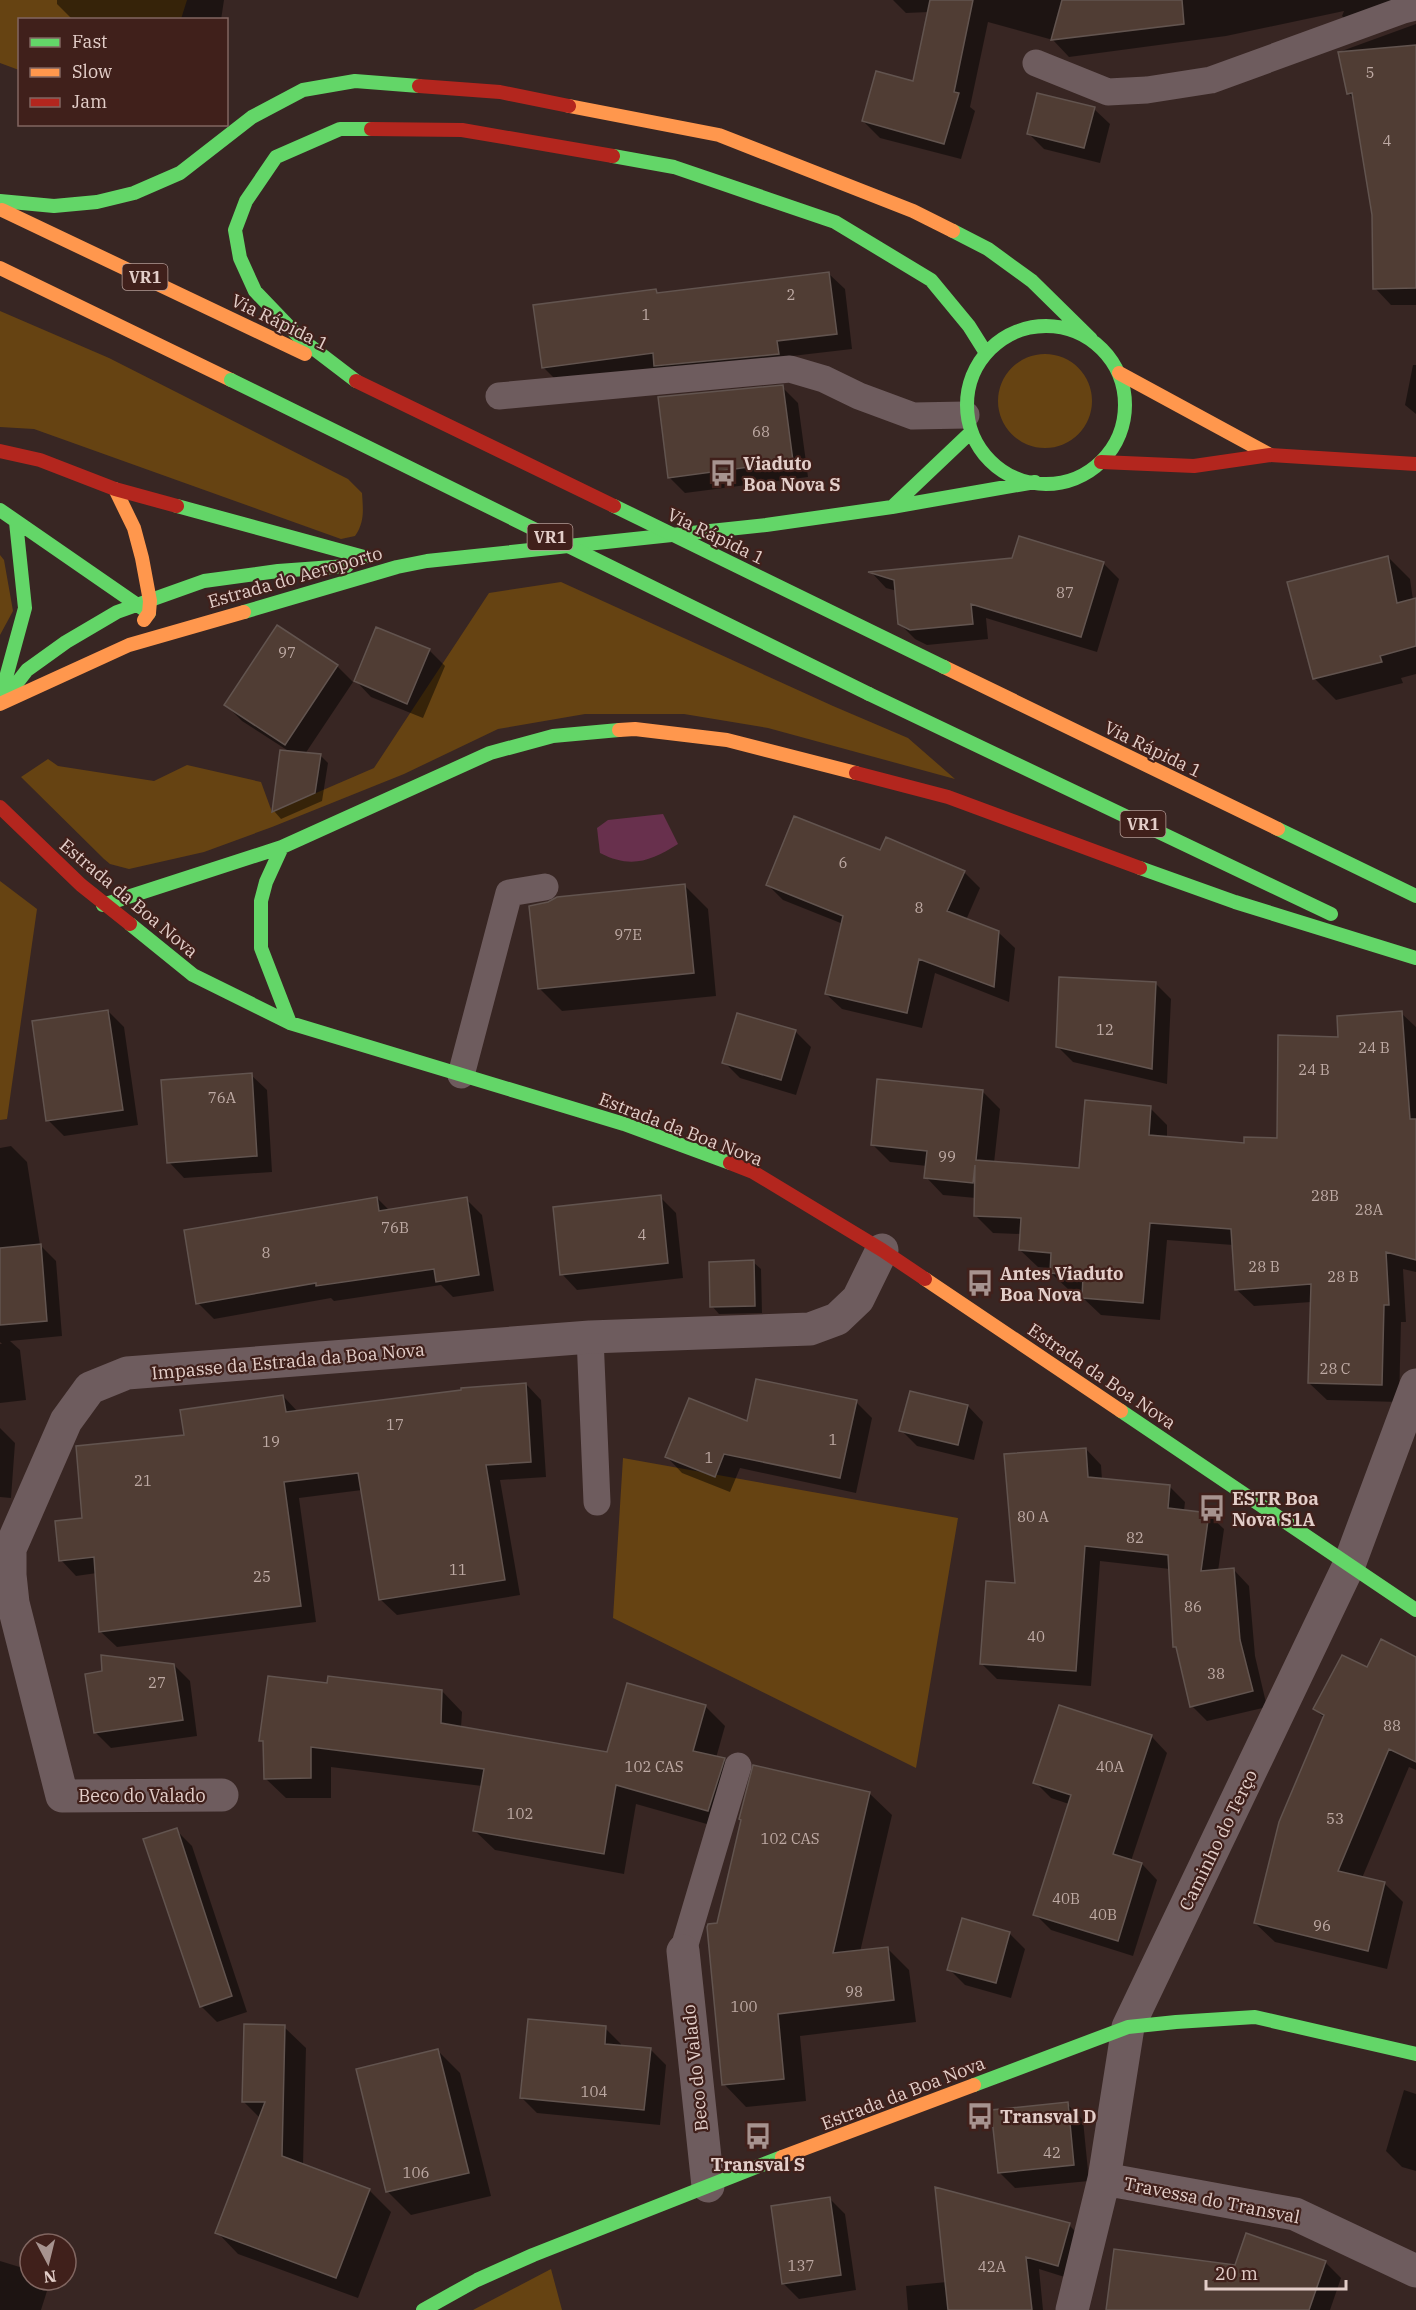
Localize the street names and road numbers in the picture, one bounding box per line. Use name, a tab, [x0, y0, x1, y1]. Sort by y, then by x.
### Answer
road number: VR1	[122, 264, 168, 290]
street label: Via Rápida 1	[227, 289, 333, 355]
street label: Via Rápida 1	[663, 503, 769, 569]
road number: VR1	[528, 524, 572, 550]
street label: Estrada do Aeroporto	[205, 541, 385, 613]
street label: Via Rápida 1	[1100, 716, 1206, 782]
road number: VR1	[1120, 811, 1166, 837]
street label: Estrada da Boa Nova	[55, 833, 203, 963]
street label: Estrada da Boa Nova	[596, 1087, 766, 1171]
street label: Estrada da Boa Nova	[1024, 1318, 1181, 1434]
street label: Impasse da Estrada da Boa Nova	[150, 1338, 426, 1384]
street label: Caminho do Terço	[1174, 1766, 1262, 1914]
street label: Beco do Valado	[78, 1784, 206, 1807]
street label: Beco do Valado	[677, 2003, 713, 2133]
street label: Estrada da Boa Nova	[818, 2051, 988, 2135]
street label: Travessa do Transval	[1122, 2172, 1302, 2228]

